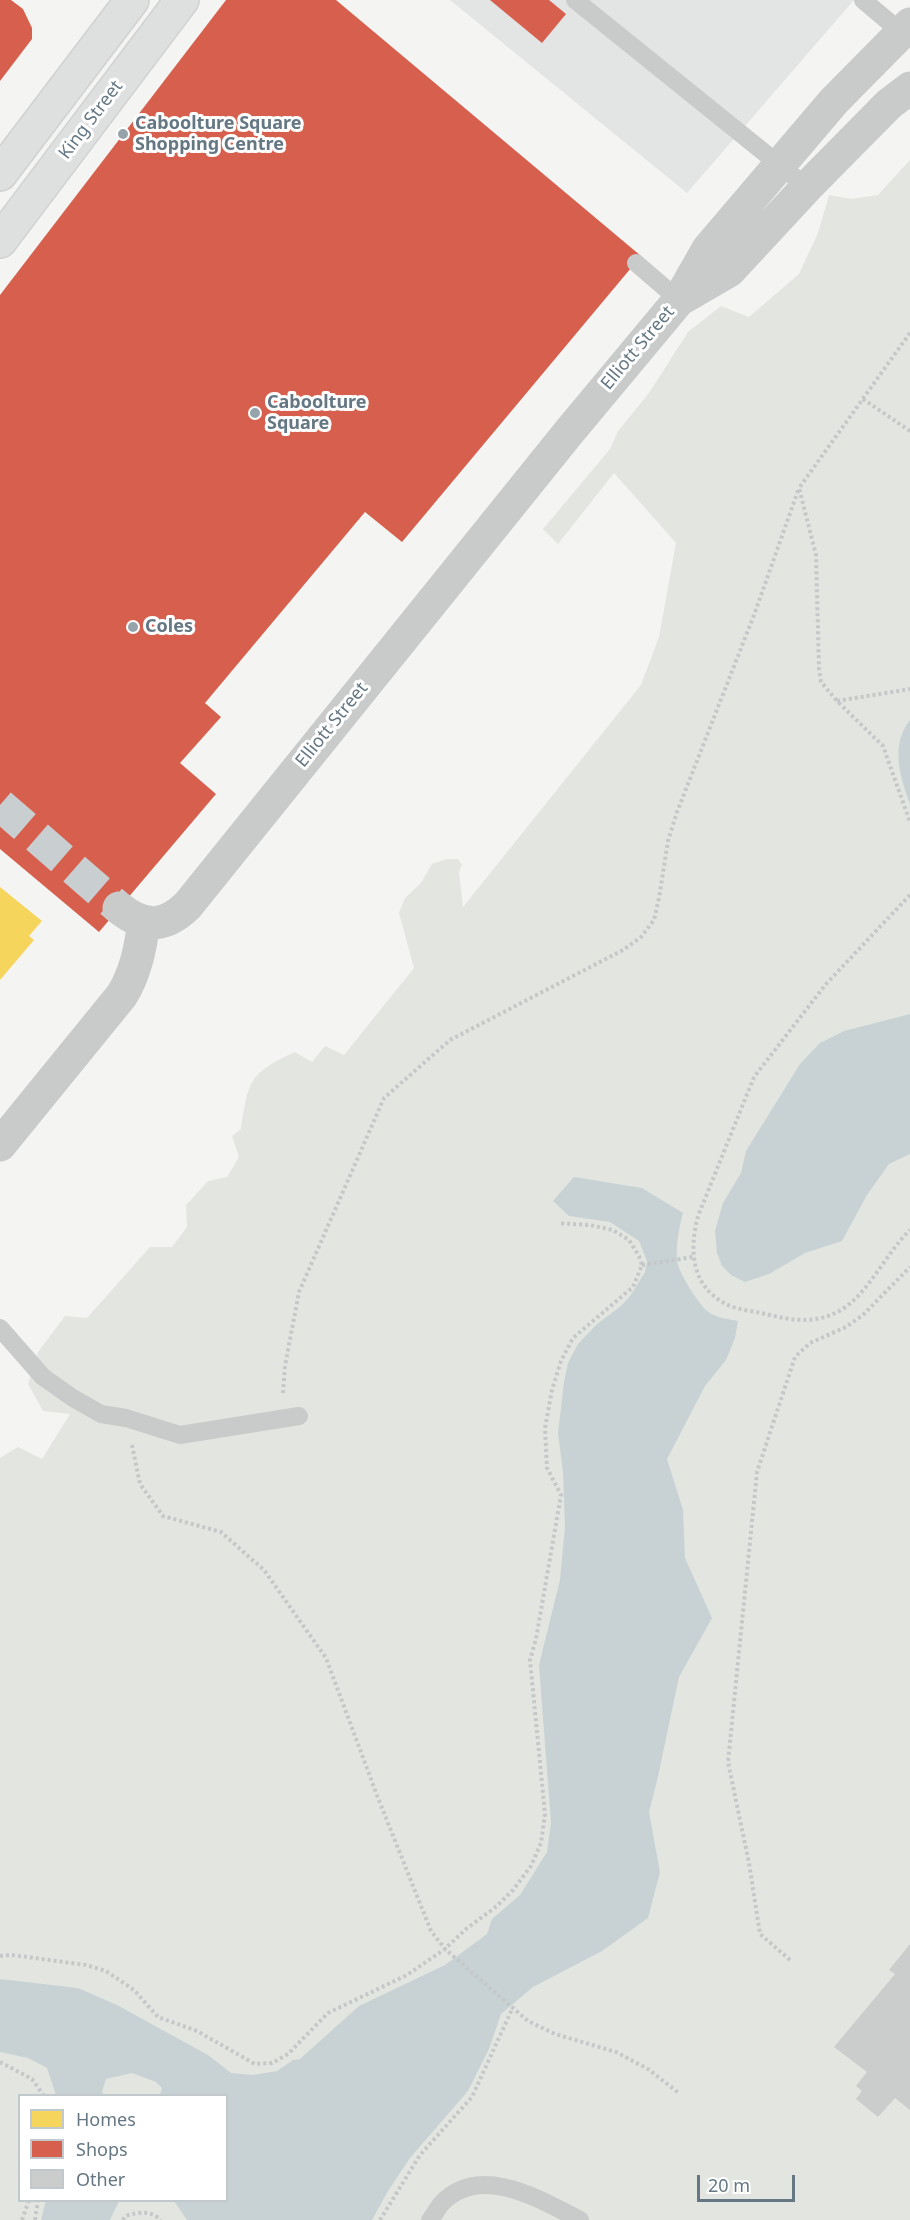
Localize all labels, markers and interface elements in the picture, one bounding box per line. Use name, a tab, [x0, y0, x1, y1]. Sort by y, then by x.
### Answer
street label: King Street	[54, 76, 128, 164]
place label: Caboolture Square Shopping Centre	[135, 113, 301, 156]
marker: Caboolture Square Shopping Centre	[116, 127, 130, 141]
street label: Elliott Street	[597, 302, 679, 394]
place label: Caboolture Square	[267, 392, 367, 434]
marker: Caboolture Square	[248, 406, 262, 420]
place label: Coles	[145, 616, 193, 638]
marker: Coles	[126, 620, 140, 634]
street label: Elliott Street	[291, 678, 373, 772]
legend	[18, 2094, 228, 2202]
text: Homes	[76, 2107, 136, 2131]
text: Shops	[76, 2137, 128, 2161]
scale bar	[700, 2163, 798, 2201]
text: Other	[76, 2167, 125, 2191]
text: 20 m	[708, 2173, 750, 2197]

